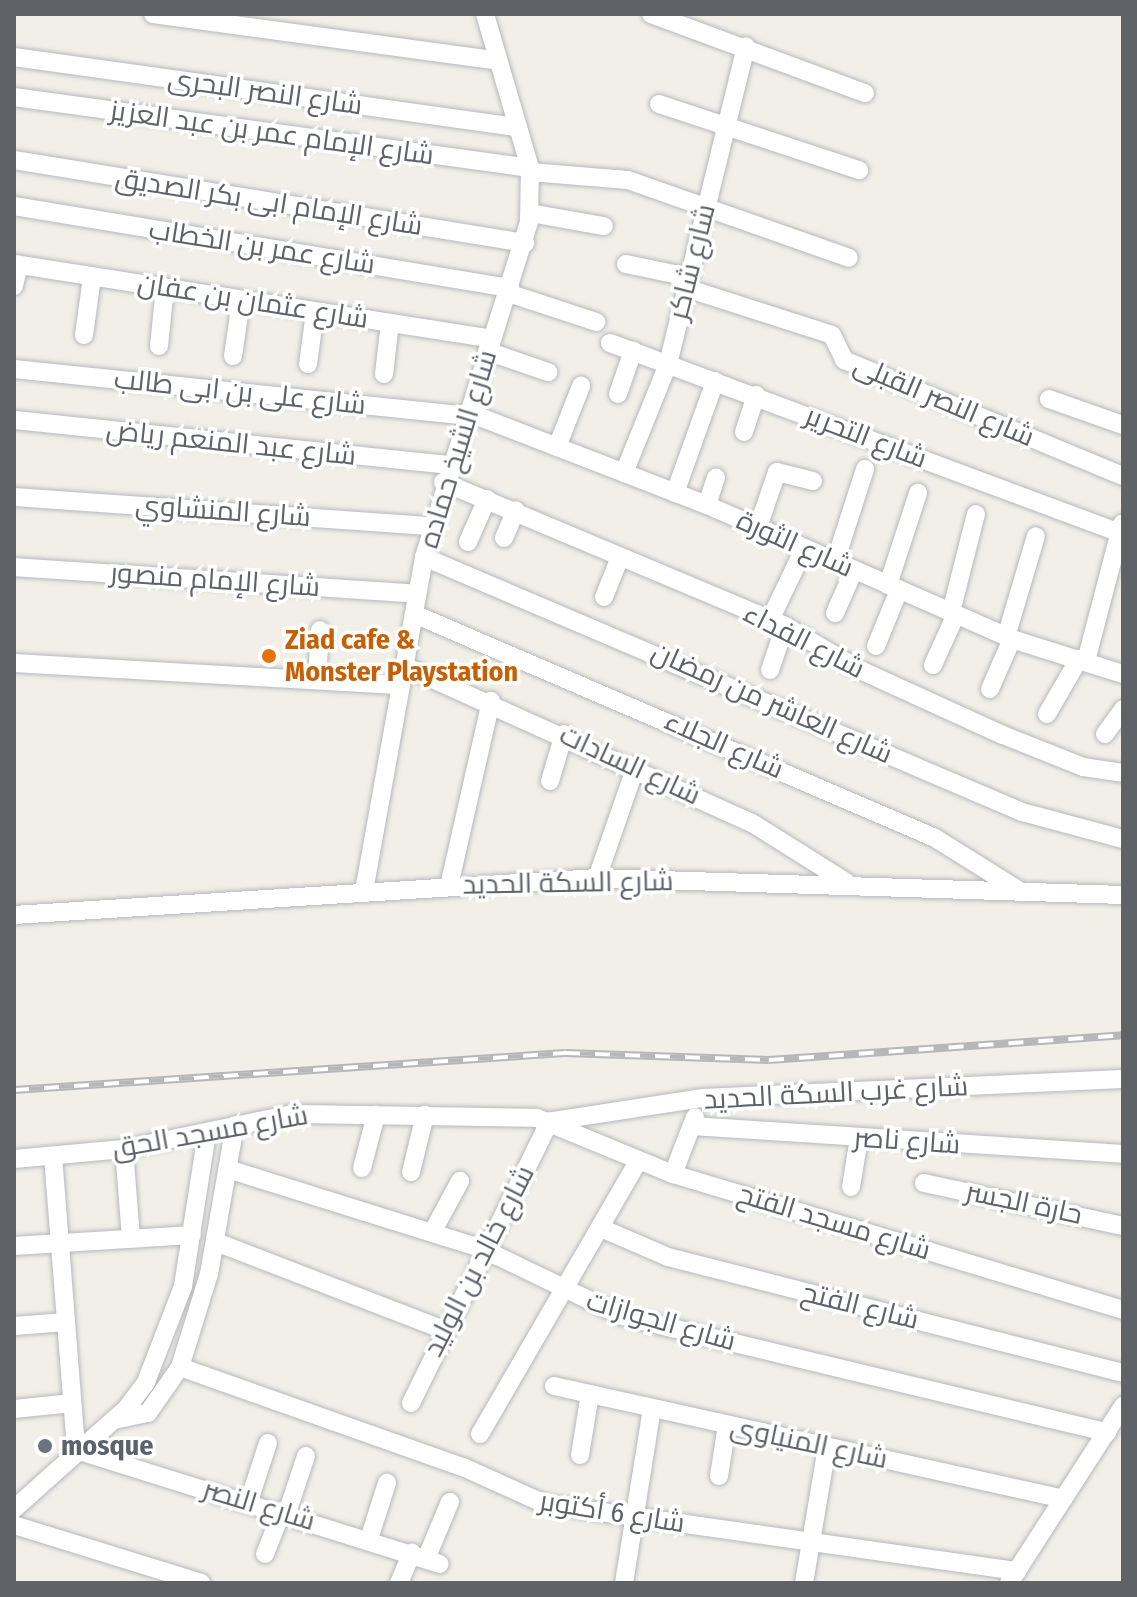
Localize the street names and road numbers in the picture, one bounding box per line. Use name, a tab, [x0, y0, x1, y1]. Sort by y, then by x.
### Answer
street label: شارع النصر البحرى	[166, 62, 364, 122]
street label: شارع الإمام عمر بن عبد العزيز	[108, 94, 436, 172]
street label: شارع الإمام ابى بكر الصديق	[113, 161, 425, 243]
street label: شارع شاكر	[661, 201, 723, 323]
street label: شارع عمر بن الخطاب	[147, 213, 377, 281]
street label: شارع عثمان بن عفان	[135, 266, 371, 336]
street label: شارع الشيخ حماده	[412, 346, 504, 552]
street label: شارع النصر القبلى	[849, 348, 1039, 454]
street label: شارع على بن ابى طالب	[112, 362, 368, 422]
street label: شارع التحرير	[800, 398, 932, 476]
street label: شارع عبد المنعم رياض	[104, 413, 358, 473]
street label: شارع المنشاوي	[134, 488, 312, 534]
street label: شارع الثورة	[731, 503, 859, 585]
street label: شارع الإمام منصور	[109, 556, 321, 604]
street label: شارع الفداء	[738, 596, 870, 686]
street label: شارع العاشر من رمضان	[646, 635, 898, 771]
street label: شارع الجلاء	[659, 704, 789, 786]
street label: شارع السادات	[554, 718, 706, 812]
street label: شارع السكة الحديد	[462, 864, 674, 902]
street label: شارع غرب السكة الحديد	[703, 1069, 969, 1117]
street label: شارع مسجد الحق	[109, 1098, 311, 1166]
street label: شارع ناصر	[852, 1121, 962, 1161]
street label: شارع خالد بن الوليد	[416, 1160, 542, 1362]
street label: حارة الجسر	[963, 1174, 1085, 1232]
street label: شارع مسجد الفتح	[733, 1177, 935, 1267]
street label: شارع الفتح	[798, 1275, 922, 1337]
street label: شارع الجوازات	[583, 1284, 739, 1358]
street label: شارع المنياوى	[727, 1410, 891, 1476]
street label: شارع النصر	[199, 1472, 319, 1538]
street label: شارع 6 أكتوبر	[537, 1484, 687, 1540]

